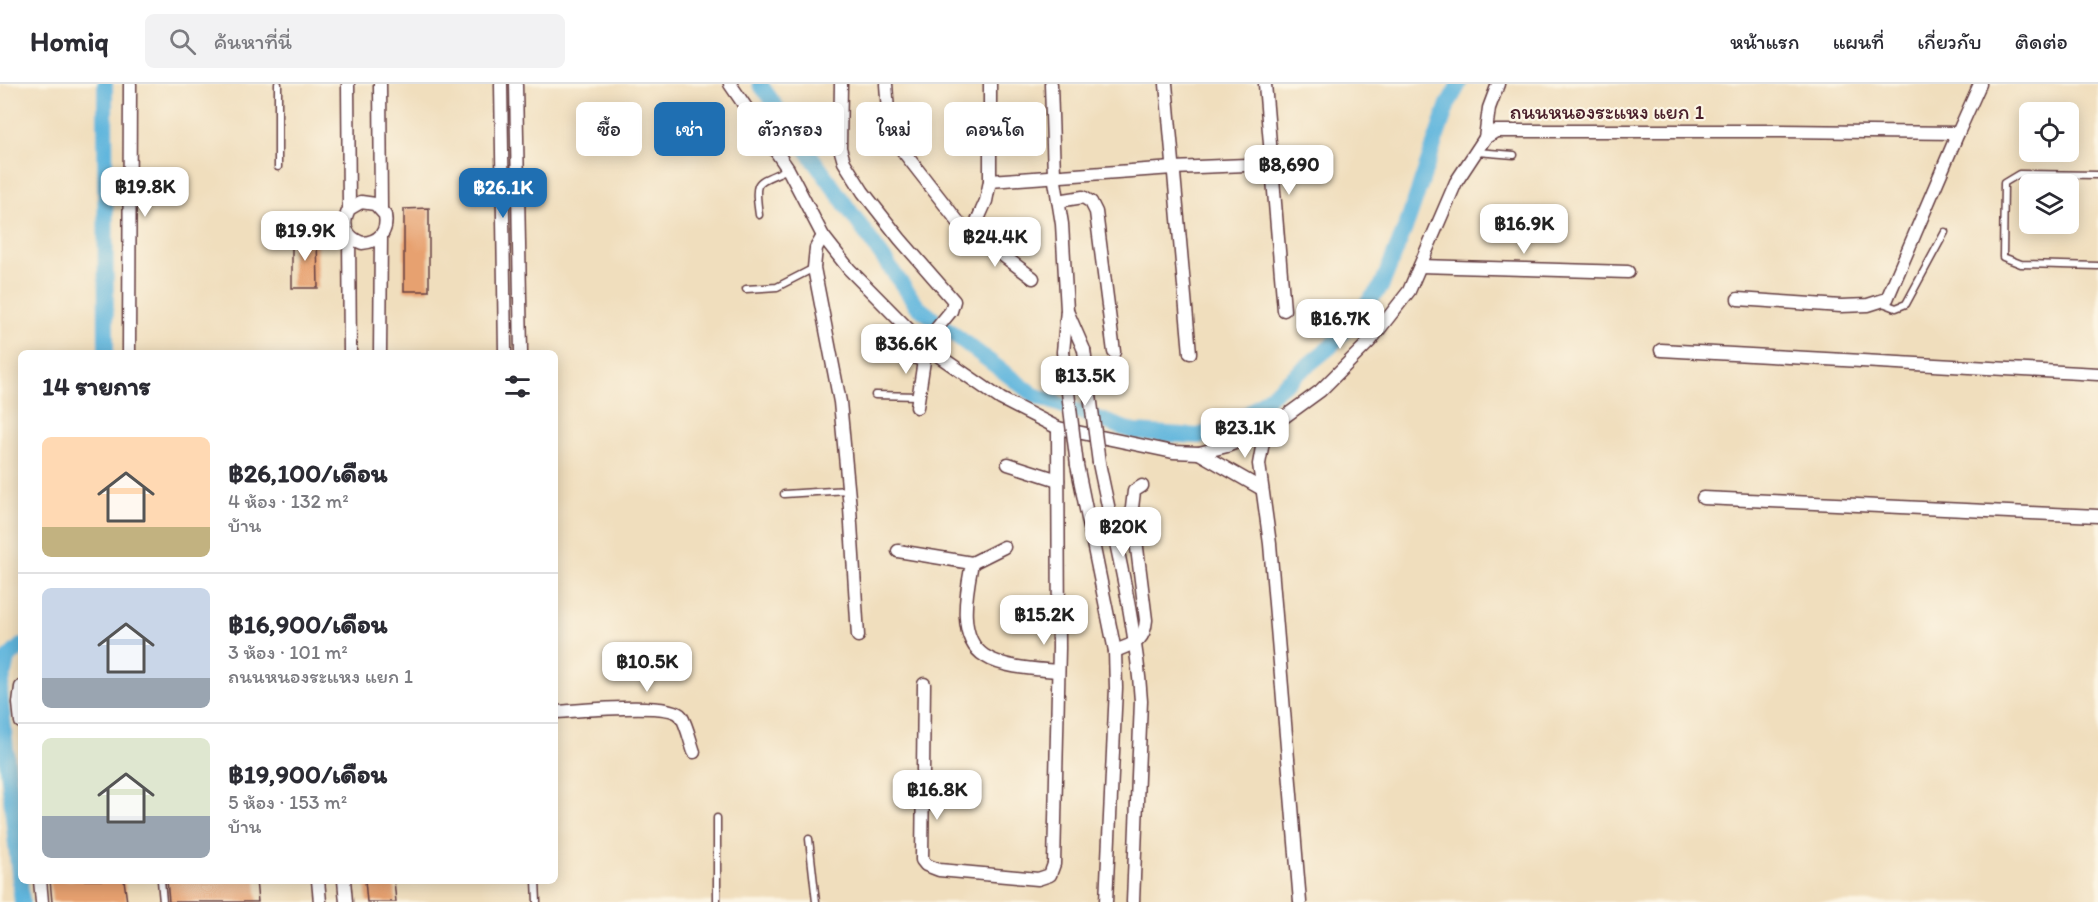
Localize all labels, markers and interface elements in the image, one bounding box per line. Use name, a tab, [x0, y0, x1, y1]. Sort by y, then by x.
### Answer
search box	[145, 14, 565, 68]
text: Homiq	[30, 24, 109, 58]
icon: search	[166, 25, 199, 58]
text: ค้นหาที่นี่	[214, 28, 292, 55]
text: หน้าแรก	[1730, 29, 1800, 54]
text: แผนที่	[1833, 29, 1884, 54]
text: เกี่ยวกับ	[1917, 29, 1982, 54]
text: ติดต่อ	[2015, 29, 2068, 54]
street label: ถนนหนองระแหง แยก 1	[1510, 99, 1704, 124]
chip: ซื้อ	[576, 102, 642, 156]
chip: เช่า	[654, 102, 725, 156]
chip: ตัวกรอง	[737, 102, 844, 156]
chip: ใหม่	[856, 102, 932, 156]
chip: คอนโด	[944, 102, 1046, 156]
map controls	[2019, 102, 2079, 234]
button: locate	[2019, 102, 2079, 162]
pin: ฿8,690	[1240, 145, 1338, 196]
text: ฿8,690	[1258, 152, 1320, 176]
pin: ฿19.8K	[96, 167, 194, 218]
pin: ฿26.1K	[454, 168, 552, 219]
text: ฿19.8K	[115, 174, 175, 198]
button: layers	[2019, 174, 2079, 234]
text: ฿26.1K	[473, 175, 533, 199]
pin: ฿16.9K	[1475, 204, 1573, 255]
pin: ฿19.9K	[256, 211, 354, 262]
text: ฿16.9K	[1494, 211, 1554, 235]
pin: ฿24.4K	[946, 217, 1044, 268]
text: ฿19.9K	[275, 218, 335, 242]
text: ฿24.4K	[963, 224, 1027, 248]
pin: ฿16.7K	[1291, 299, 1389, 350]
text: ฿16.7K	[1310, 306, 1370, 330]
pin: ฿36.6K	[857, 324, 955, 375]
text: ฿36.6K	[875, 331, 937, 355]
pin: ฿13.5K	[1036, 356, 1134, 407]
text: ฿13.5K	[1055, 363, 1115, 387]
text: 14 รายการ	[42, 370, 151, 402]
icon: filters	[501, 370, 534, 403]
pin: ฿23.1K	[1196, 408, 1294, 459]
text: ฿23.1K	[1215, 415, 1275, 439]
text: ฿26,100/เดือน	[228, 457, 387, 489]
icon: home	[90, 461, 162, 533]
text: 4 ห้อง · 132 m²	[228, 489, 349, 513]
pin: ฿20K	[1087, 507, 1159, 558]
text: บ้าน	[228, 513, 261, 537]
text: ฿20K	[1099, 514, 1147, 538]
pin: ฿15.2K	[995, 595, 1093, 646]
text: ฿15.2K	[1014, 602, 1074, 626]
text: ฿16,900/เดือน	[228, 608, 387, 640]
icon: home	[90, 612, 162, 684]
text: 3 ห้อง · 101 m²	[228, 640, 348, 664]
pin: ฿10.5K	[598, 642, 696, 693]
text: ฿10.5K	[616, 649, 678, 673]
text: ถนนหนองระแหง แยก 1	[228, 664, 413, 688]
text: ฿19,900/เดือน	[228, 758, 387, 790]
icon: home	[90, 762, 162, 834]
pin: ฿16.8K	[888, 770, 986, 821]
text: ฿16.8K	[907, 777, 967, 801]
text: 5 ห้อง · 153 m²	[228, 790, 347, 814]
text: บ้าน	[228, 814, 261, 838]

